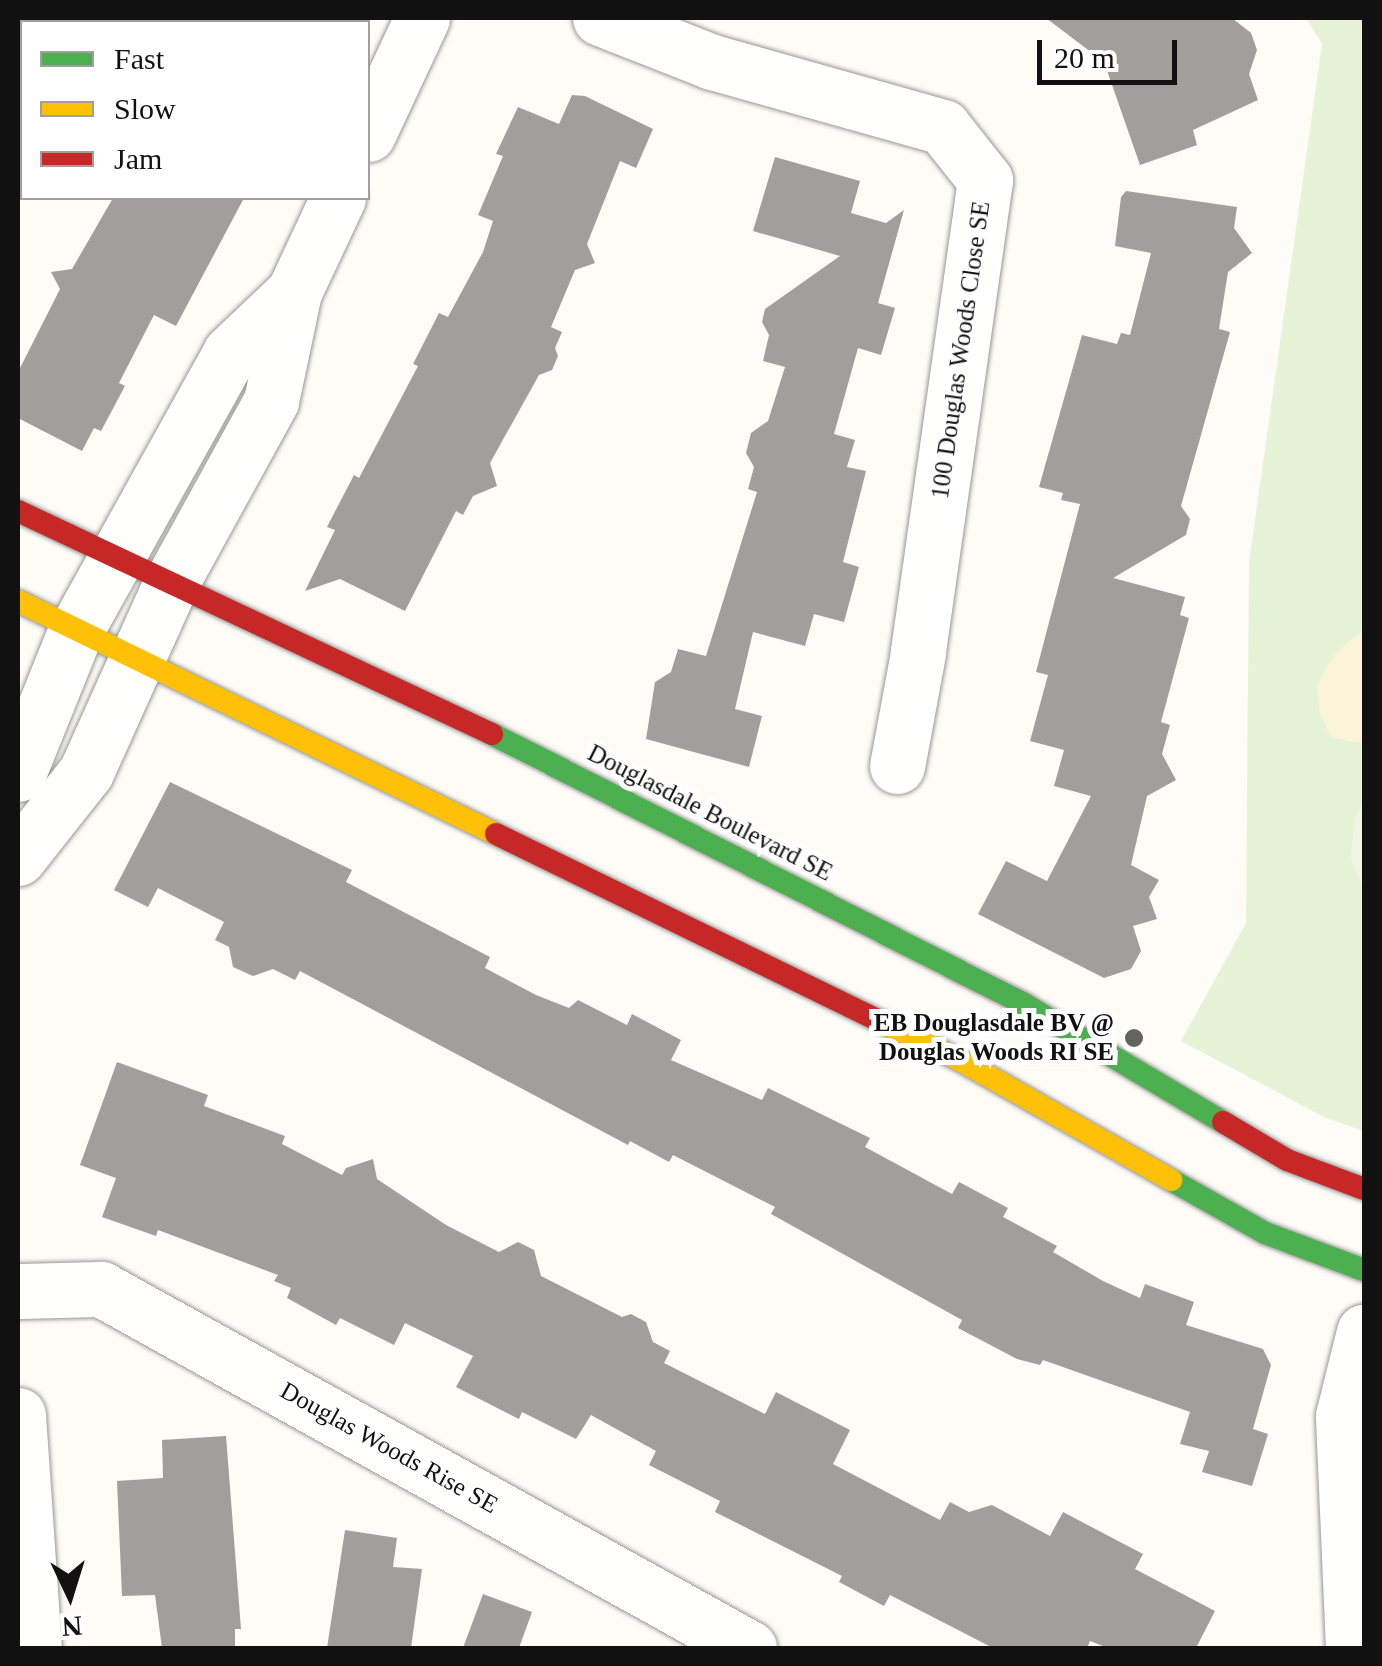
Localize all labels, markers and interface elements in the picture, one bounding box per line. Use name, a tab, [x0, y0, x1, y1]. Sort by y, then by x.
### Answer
legend	[20, 20, 370, 200]
scale bar	[1042, 20, 1182, 82]
text: 20 m	[1054, 41, 1115, 74]
text: Fast	[114, 42, 164, 75]
text: Slow	[114, 92, 176, 125]
text: Jam	[114, 142, 162, 175]
street label: 100 Douglas Woods Close SE	[925, 199, 997, 501]
street label: Douglasdale Boulevard SE	[583, 738, 837, 888]
place label: EB Douglasdale BV @ Douglas Woods RI SE	[873, 1009, 1114, 1068]
marker: EB Douglasdale BV @ Douglas Woods RI SE	[1123, 1027, 1145, 1049]
street label: Douglas Woods Rise SE	[275, 1376, 503, 1520]
north arrow	[20, 1546, 120, 1646]
text: N	[61, 1610, 83, 1643]

